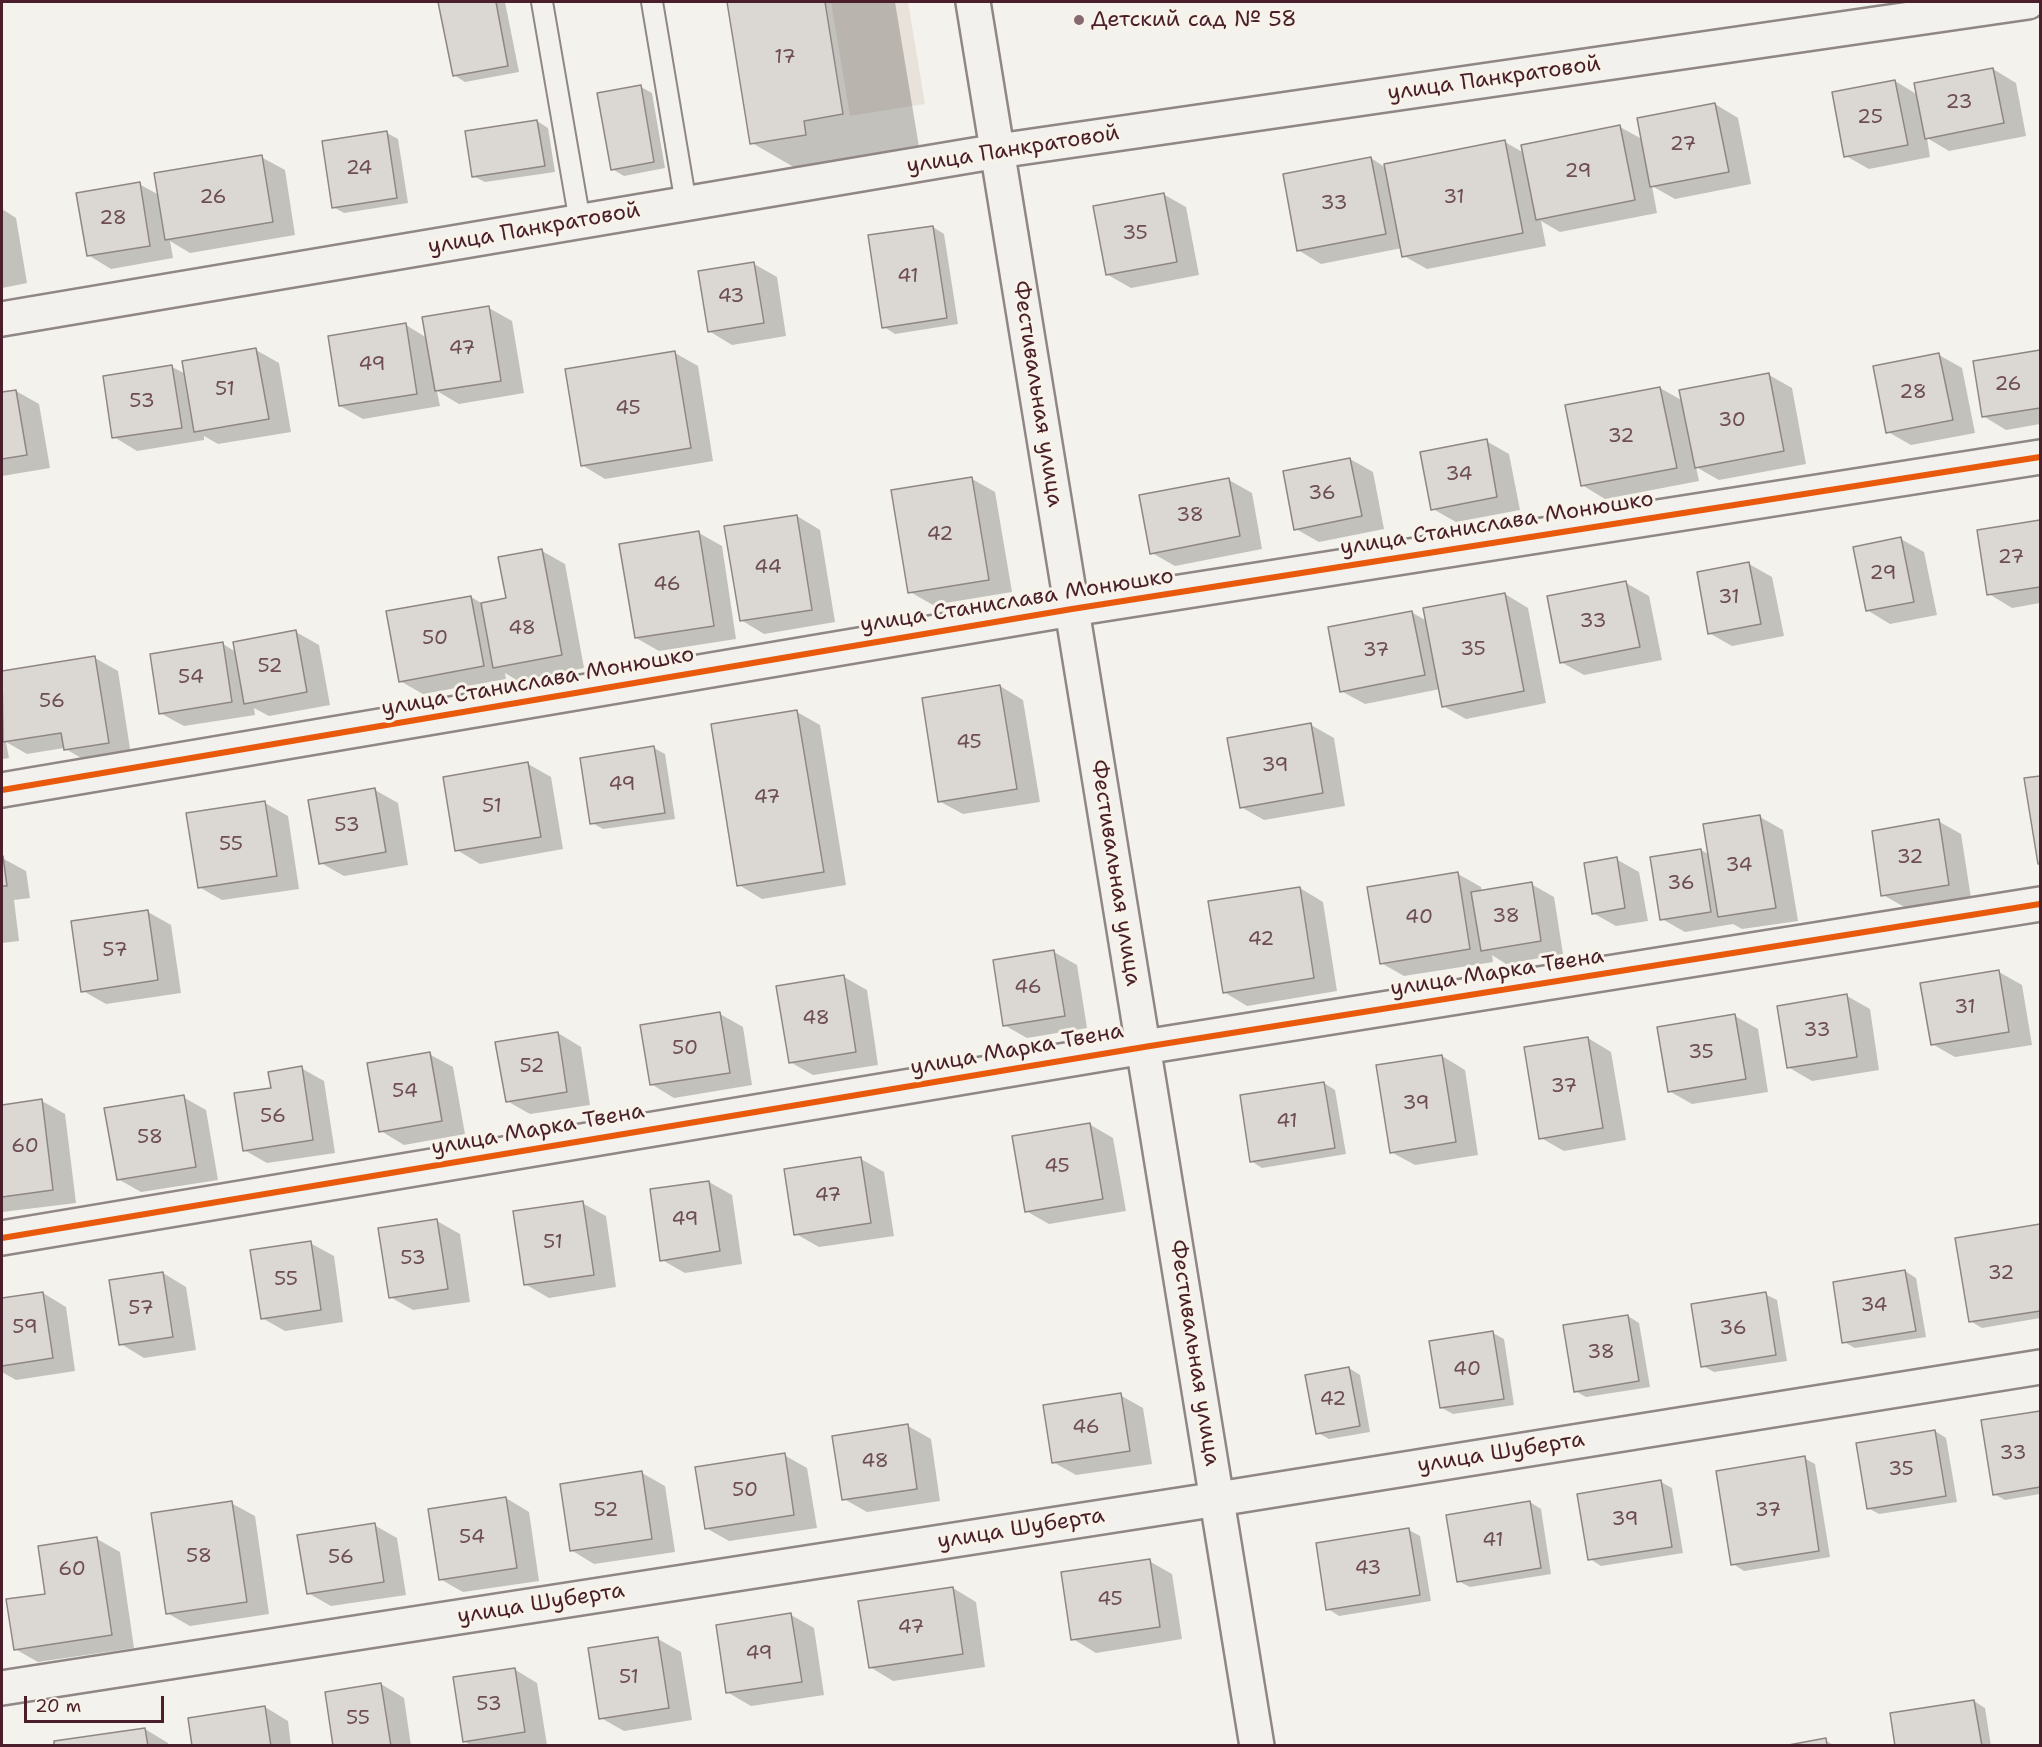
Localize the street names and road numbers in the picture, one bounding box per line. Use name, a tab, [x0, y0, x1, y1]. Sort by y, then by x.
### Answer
street label: улица Панкратовой	[1386, 51, 1602, 107]
street label: улица Панкратовой	[905, 120, 1121, 180]
street label: улица Панкратовой	[426, 197, 642, 261]
street label: Фестивальная улица	[1006, 279, 1068, 509]
street label: улица Станислава Монюшко	[1338, 486, 1656, 562]
street label: улица Станислава Монюшко	[858, 563, 1176, 639]
street label: улица Станислава Монюшко	[380, 641, 696, 723]
street label: Фестивальная улица	[1084, 758, 1146, 988]
street label: улица Марка Твена	[1388, 943, 1606, 1003]
street label: улица Марка Твена	[909, 1018, 1125, 1082]
street label: улица Марка Твена	[430, 1098, 646, 1162]
street label: Фестивальная улица	[1163, 1238, 1225, 1468]
street label: улица Шуберта	[1416, 1427, 1586, 1479]
street label: улица Шуберта	[936, 1503, 1106, 1555]
street label: улица Шуберта	[456, 1578, 626, 1630]

